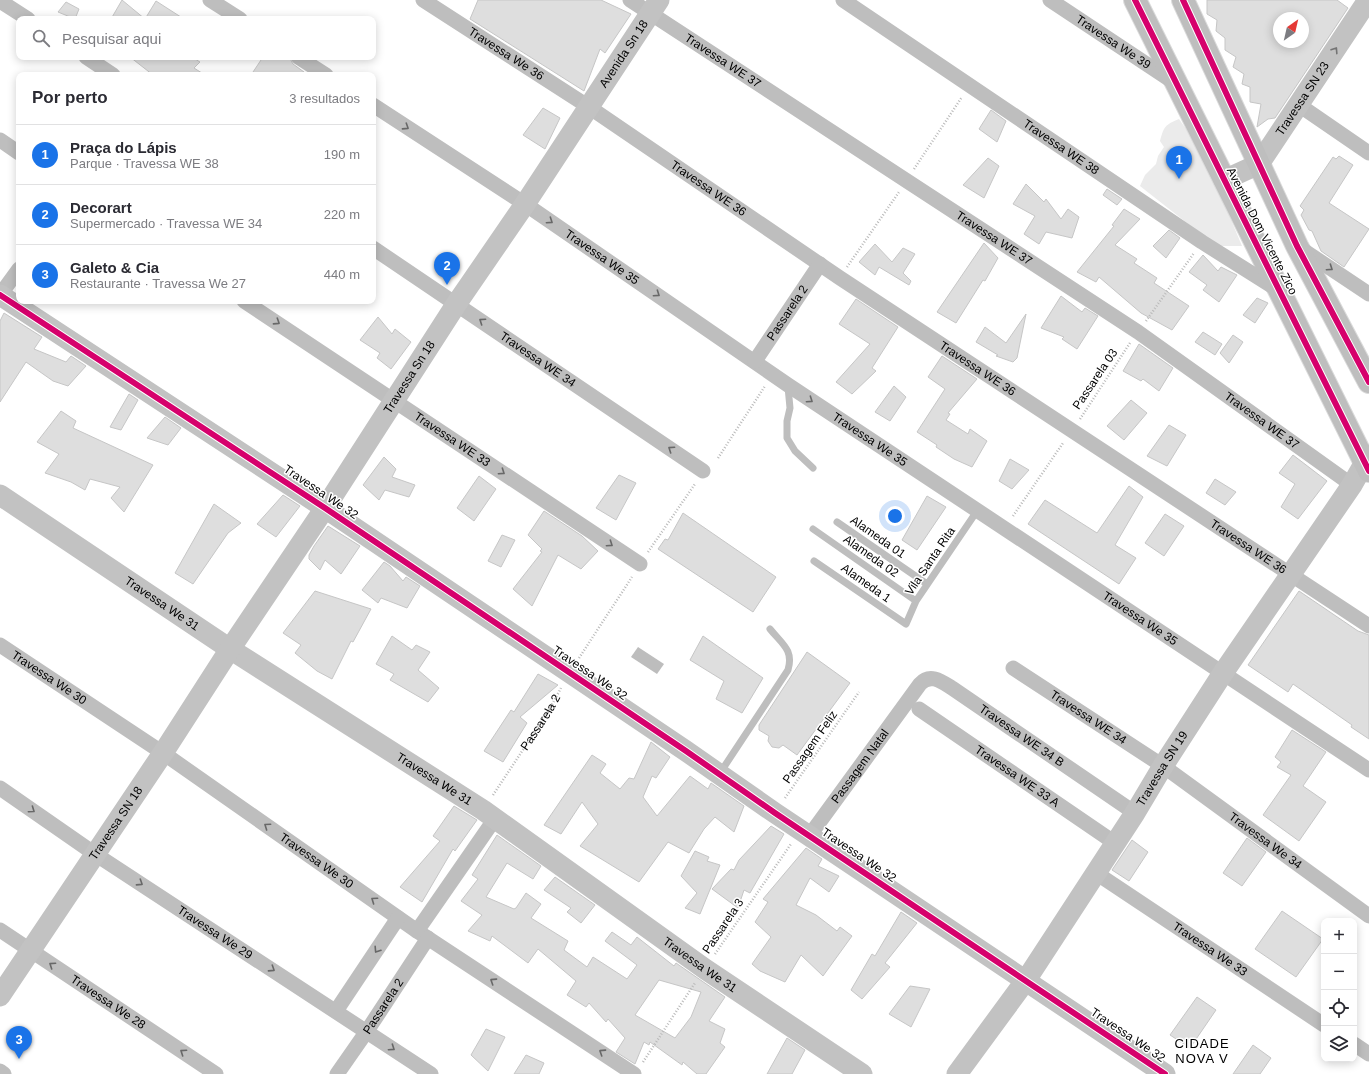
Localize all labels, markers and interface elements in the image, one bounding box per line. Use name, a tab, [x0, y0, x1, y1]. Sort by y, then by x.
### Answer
street label: Travessa We 39	[1073, 12, 1154, 72]
north arrow	[1273, 12, 1309, 48]
search box	[16, 16, 376, 60]
street label: Avenida Sn 18	[596, 17, 651, 90]
street label: Travessa We 36	[466, 24, 547, 83]
icon: search	[30, 27, 52, 49]
text: Pesquisar aqui	[62, 30, 161, 47]
street label: Travessa WE 37	[682, 31, 764, 91]
one-way arrow	[1330, 47, 1338, 54]
street label: Travessa SN 23	[1273, 59, 1332, 138]
text: Por perto	[32, 88, 108, 107]
text: 3 resultados	[289, 91, 360, 106]
street label: Travessa WE 38	[1021, 117, 1102, 178]
one-way arrow	[402, 122, 409, 129]
text: Praça do Lápis	[70, 139, 177, 156]
pin: 1	[1166, 146, 1192, 179]
text: 1	[41, 147, 49, 162]
text: 190 m	[324, 147, 360, 162]
text: Parque · Travessa WE 38	[70, 156, 219, 171]
street label: Travessa WE 36	[668, 158, 749, 219]
street label: Avenida Dom Vicente Zico	[1224, 165, 1300, 297]
text: Decorart	[70, 199, 132, 216]
text: 2	[41, 207, 49, 222]
text: 220 m	[324, 207, 360, 222]
street label: Travessa WE 37	[953, 208, 1035, 268]
text: Supermercado · Travessa WE 34	[70, 216, 262, 231]
one-way arrow	[545, 216, 552, 223]
street label: Travessa We 35	[562, 227, 642, 288]
pin: 2	[434, 252, 460, 285]
text: Galeto & Cia	[70, 259, 159, 276]
one-way arrow	[1326, 263, 1333, 270]
text: 3	[41, 267, 49, 282]
text: 440 m	[324, 267, 360, 282]
text: Restaurante · Travessa We 27	[70, 276, 246, 291]
street label: Passarela 2	[764, 282, 811, 343]
one-way arrow	[653, 289, 660, 297]
one-way arrow	[273, 318, 280, 325]
one-way arrow	[480, 319, 487, 326]
street label: Travessa WE 34	[497, 329, 579, 390]
street label: Travessa Sn 18	[381, 338, 438, 416]
street label: Travessa WE 36	[937, 338, 1019, 399]
street label: Passarela 03	[1070, 346, 1121, 412]
street label: Travessa WE 37	[1222, 389, 1302, 452]
one-way arrow	[806, 395, 813, 403]
street label: Travessa WE 33	[412, 409, 493, 470]
street label: Travessa We 35	[830, 410, 910, 469]
one-way arrow	[668, 446, 675, 454]
street label: Travessa We 32	[281, 462, 361, 522]
one-way arrow	[498, 467, 505, 475]
your location	[885, 506, 905, 526]
street label: Alameda 01	[848, 513, 909, 561]
street label: Travessa WE 36	[1208, 517, 1289, 577]
street label: Vila Santa Rita	[902, 524, 958, 598]
street label: Alameda 02	[841, 532, 902, 580]
one-way arrow	[606, 539, 613, 547]
street label: Alameda 1	[838, 561, 894, 605]
street label: Travessa We 31	[122, 574, 202, 634]
street label: Travessa We 35	[1100, 588, 1180, 648]
street label: Travessa We 32	[550, 643, 630, 703]
street label: Travessa We 30	[9, 648, 89, 708]
street label: Travessa WE 34	[1048, 687, 1129, 747]
street label: Passarela 2	[518, 692, 563, 753]
street label: Travessa WE 34 B	[976, 702, 1067, 769]
street label: Passagem Feliz	[780, 708, 840, 786]
street label: Passagem Natal	[828, 727, 892, 806]
street label: Travessa SN 19	[1134, 728, 1191, 809]
street label: Travessa WE 33 A	[972, 742, 1062, 810]
street label: Travessa We 31	[394, 750, 475, 808]
street label: Travessa SN 18	[86, 784, 146, 863]
one-way arrow	[28, 805, 35, 813]
street label: Travessa We 34	[1226, 809, 1305, 872]
one-way arrow	[265, 824, 272, 831]
street label: Travessa We 32	[819, 825, 899, 885]
street label: Travessa We 30	[277, 830, 356, 891]
one-way arrow	[136, 878, 143, 886]
street label: Passarela 3	[699, 896, 747, 956]
one-way arrow	[371, 898, 378, 905]
street label: Travessa We 29	[175, 903, 255, 962]
map controls	[1321, 918, 1357, 1062]
button: +	[1321, 918, 1357, 954]
street label: Travessa We 33	[1170, 919, 1250, 979]
street label: Travessa We 31	[660, 934, 740, 995]
one-way arrow	[374, 946, 381, 953]
button: −	[1321, 954, 1357, 990]
one-way arrow	[49, 962, 56, 969]
one-way arrow	[268, 964, 275, 972]
street label: Travessa We 28	[68, 972, 148, 1032]
street label: Passarela 2	[360, 976, 407, 1037]
one-way arrow	[490, 978, 497, 986]
button: locate	[1321, 990, 1357, 1026]
street label: Travessa We 32	[1088, 1005, 1168, 1065]
pin: 3	[6, 1026, 32, 1059]
button: layers	[1321, 1026, 1357, 1062]
district label: CIDADE NOVA V	[1174, 1036, 1230, 1066]
one-way arrow	[388, 1043, 395, 1050]
one-way arrow	[180, 1049, 187, 1057]
one-way arrow	[599, 1050, 606, 1057]

